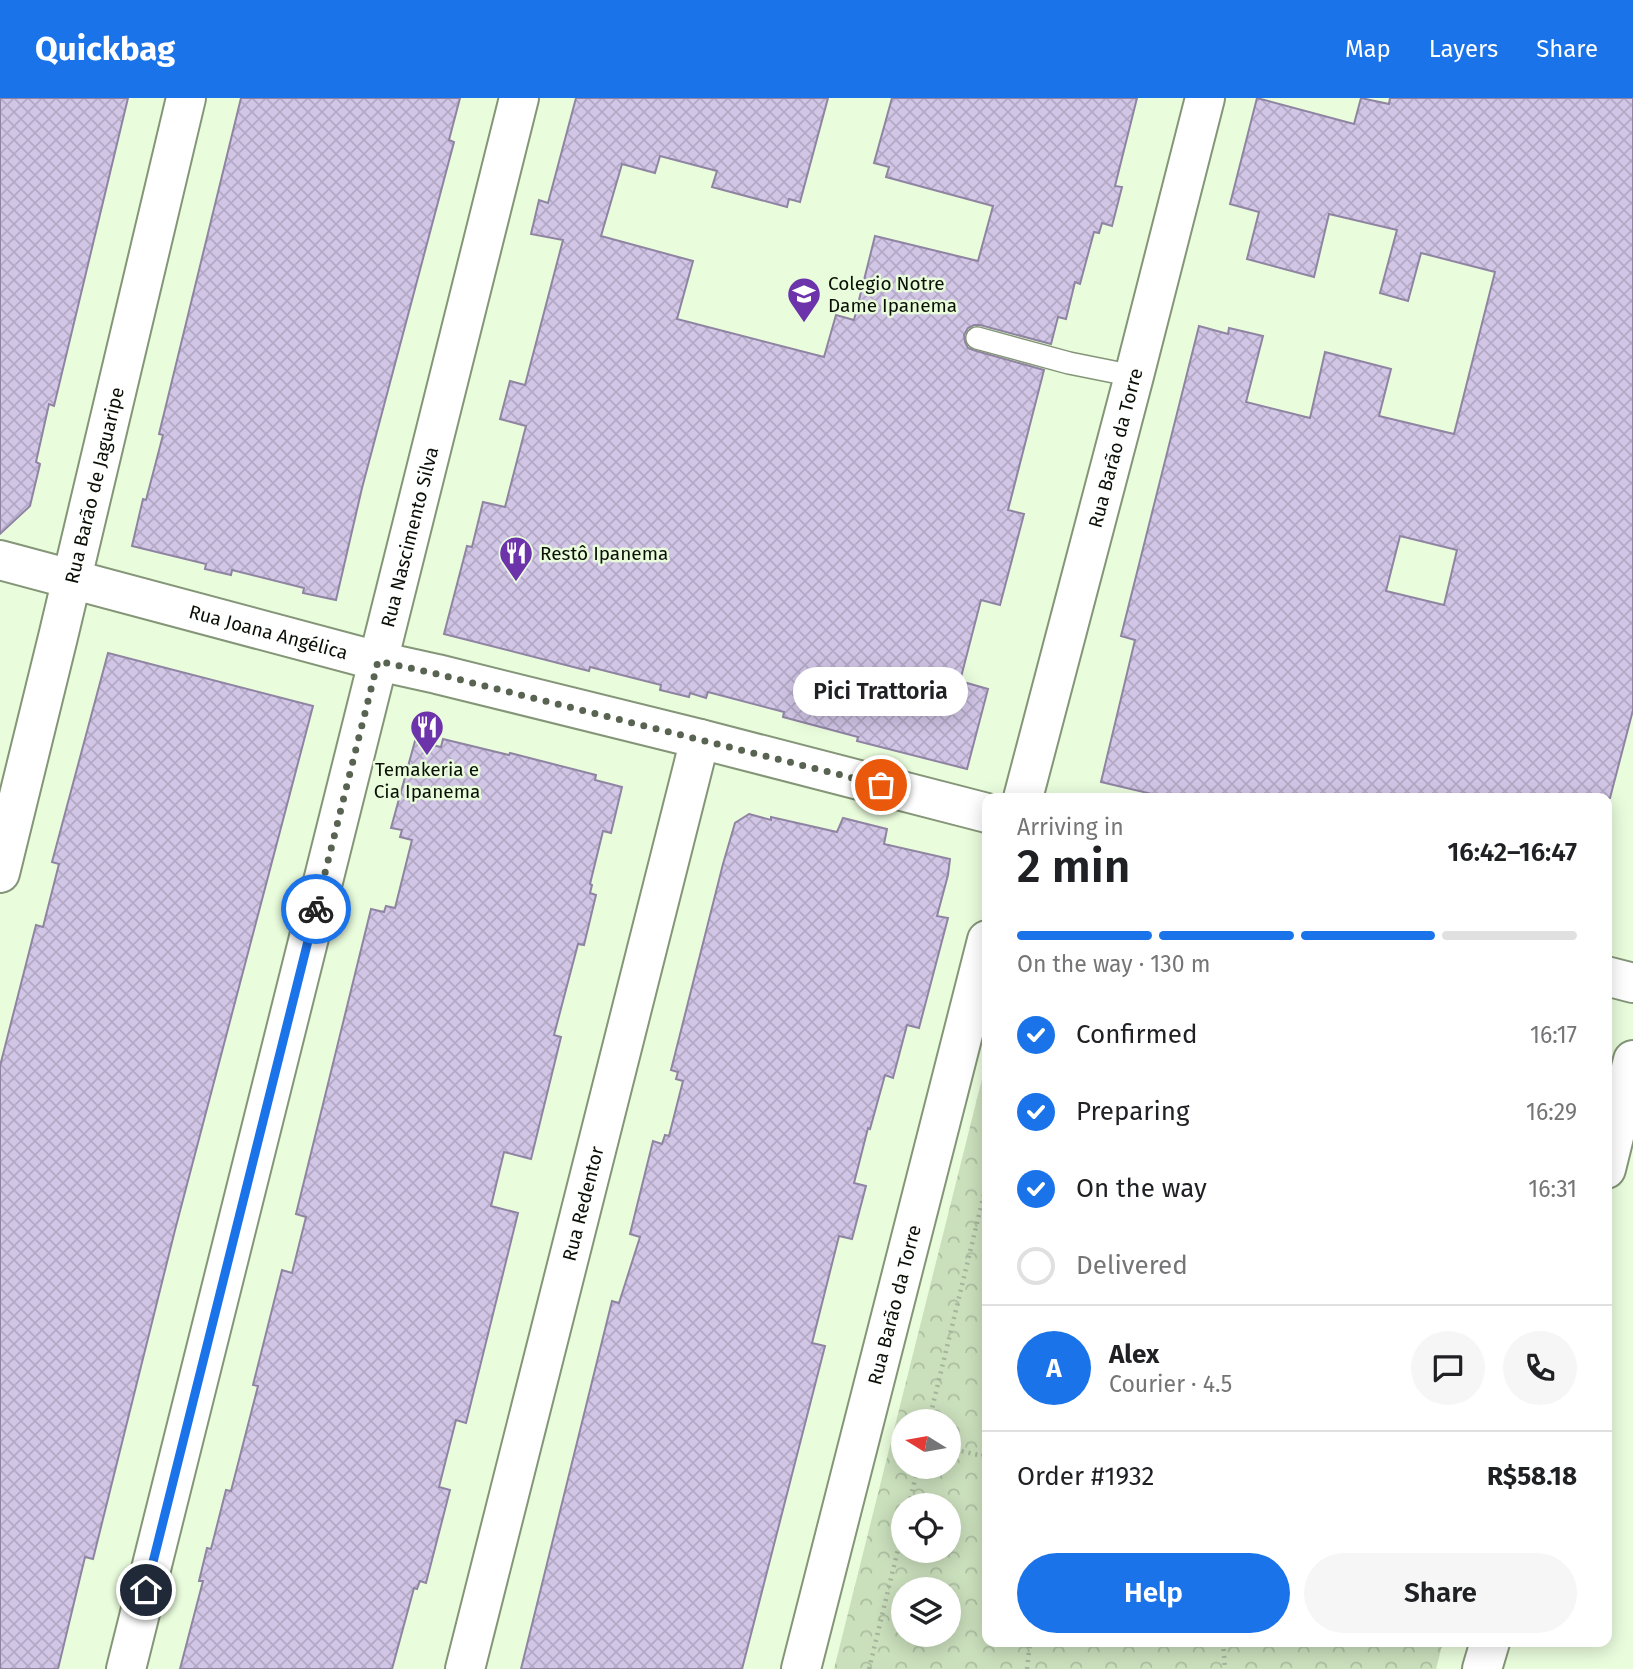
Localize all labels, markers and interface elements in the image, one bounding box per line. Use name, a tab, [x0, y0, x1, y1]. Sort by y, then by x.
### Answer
text: Quickbag	[35, 29, 175, 69]
text: Map	[1345, 35, 1391, 63]
text: Layers	[1429, 35, 1498, 63]
text: Share	[1536, 35, 1598, 63]
place label: Colegio Notre Dame Ipanema	[828, 272, 957, 317]
school or university icon: Colegio Notre Dame Ipanema	[785, 275, 823, 324]
street label: Rua Barão da Torre	[1084, 366, 1148, 530]
street label: Rua Barão de Jaguaripe	[60, 385, 129, 586]
street label: Rua Nascimento Silva	[376, 444, 443, 630]
restaurant icon: Restô Ipanema	[497, 534, 535, 583]
place label: Restô Ipanema	[540, 542, 668, 565]
street label: Rua Joana Angélica	[186, 600, 350, 664]
callout: Pici Trattoria	[794, 666, 968, 715]
text: Pici Trattoria	[813, 677, 948, 705]
restaurant icon: Temakeria e Cia Ipanema	[408, 708, 446, 757]
pin	[851, 755, 911, 815]
place label: Temakeria e Cia Ipanema	[374, 758, 480, 803]
icon: bag	[862, 766, 900, 804]
text: Arriving in	[1017, 813, 1124, 841]
text: 16:42–16:47	[1447, 837, 1577, 868]
text: 2 min	[1017, 839, 1130, 894]
courier	[281, 874, 351, 944]
icon: bike	[297, 890, 335, 928]
text: On the way · 130 m	[1017, 950, 1210, 978]
icon: check	[1017, 1016, 1055, 1054]
text: Confirmed	[1076, 1019, 1197, 1050]
text: 16:17	[1530, 1021, 1577, 1049]
icon: check	[1017, 1093, 1055, 1131]
text: Preparing	[1076, 1096, 1189, 1127]
text: 16:29	[1526, 1098, 1577, 1126]
street label: Rua Redentor	[558, 1143, 609, 1263]
icon: check	[1017, 1170, 1055, 1208]
text: On the way	[1076, 1173, 1207, 1204]
text: 16:31	[1528, 1175, 1577, 1203]
street label: Rua Barão da Torre	[863, 1222, 926, 1387]
text: Delivered	[1076, 1250, 1188, 1281]
button: chat	[1411, 1331, 1485, 1405]
button: phone	[1503, 1331, 1577, 1405]
text: Alex	[1109, 1339, 1159, 1370]
text: A	[1046, 1353, 1062, 1384]
text: Courier · 4.5	[1109, 1370, 1232, 1398]
north arrow	[891, 1409, 961, 1479]
map controls	[891, 1409, 961, 1647]
text: Order #1932	[1017, 1461, 1154, 1492]
text: R$58.18	[1487, 1461, 1577, 1492]
button: locate	[891, 1493, 961, 1563]
button: Help	[1017, 1553, 1290, 1633]
button: Share	[1304, 1553, 1577, 1633]
pin	[116, 1560, 176, 1620]
icon: home	[127, 1571, 165, 1609]
button: layers	[891, 1577, 961, 1647]

